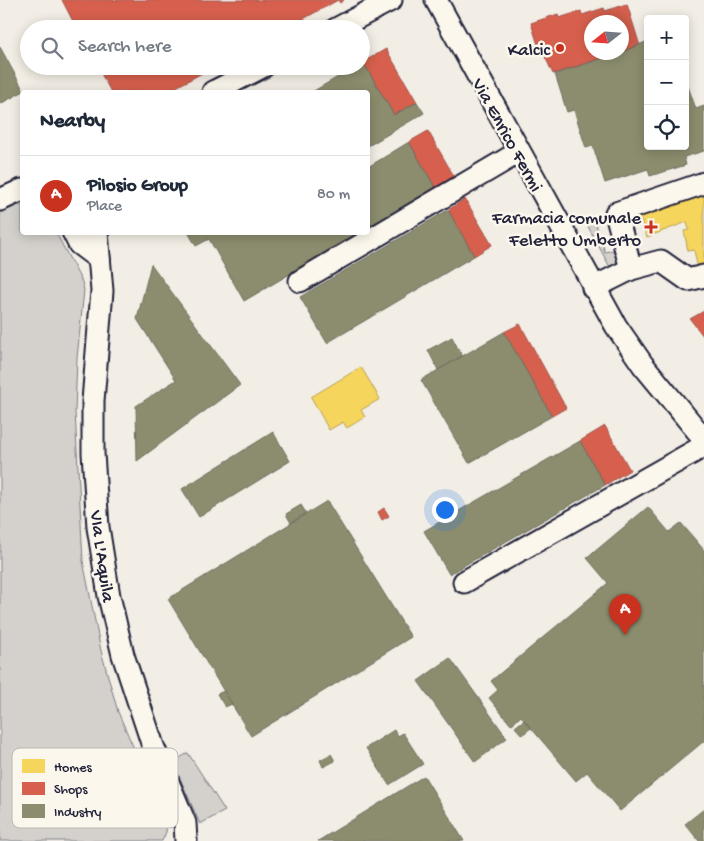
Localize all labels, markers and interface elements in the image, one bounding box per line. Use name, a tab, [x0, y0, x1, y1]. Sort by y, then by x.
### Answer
north arrow	[584, 15, 629, 60]
map controls	[644, 15, 689, 150]
button: +	[644, 15, 689, 60]
search box	[20, 20, 370, 75]
icon: search	[38, 34, 66, 62]
text: Search here	[78, 36, 172, 59]
place label: Kalcic	[508, 40, 551, 63]
marker: Kalcic	[554, 42, 566, 54]
button: −	[644, 60, 689, 105]
street label: Via Enrico Fermi	[465, 74, 547, 196]
button: locate	[644, 105, 689, 150]
text: Nearby	[40, 110, 105, 135]
text: Pilosio Group	[87, 175, 188, 198]
text: A	[51, 186, 61, 205]
text: 80 m	[317, 186, 350, 205]
text: Place	[87, 198, 122, 217]
place label: Farmacia comunale Feletto Umberto	[491, 208, 641, 253]
marker: Farmacia comunale Feletto Umberto	[645, 221, 657, 233]
your location	[432, 497, 458, 523]
street label: VIa L'Aquila	[83, 508, 119, 605]
pin: A	[609, 594, 641, 635]
legend	[12, 748, 178, 828]
text: Homes	[54, 760, 92, 777]
text: Shops	[54, 782, 88, 799]
text: Industry	[54, 805, 102, 822]

